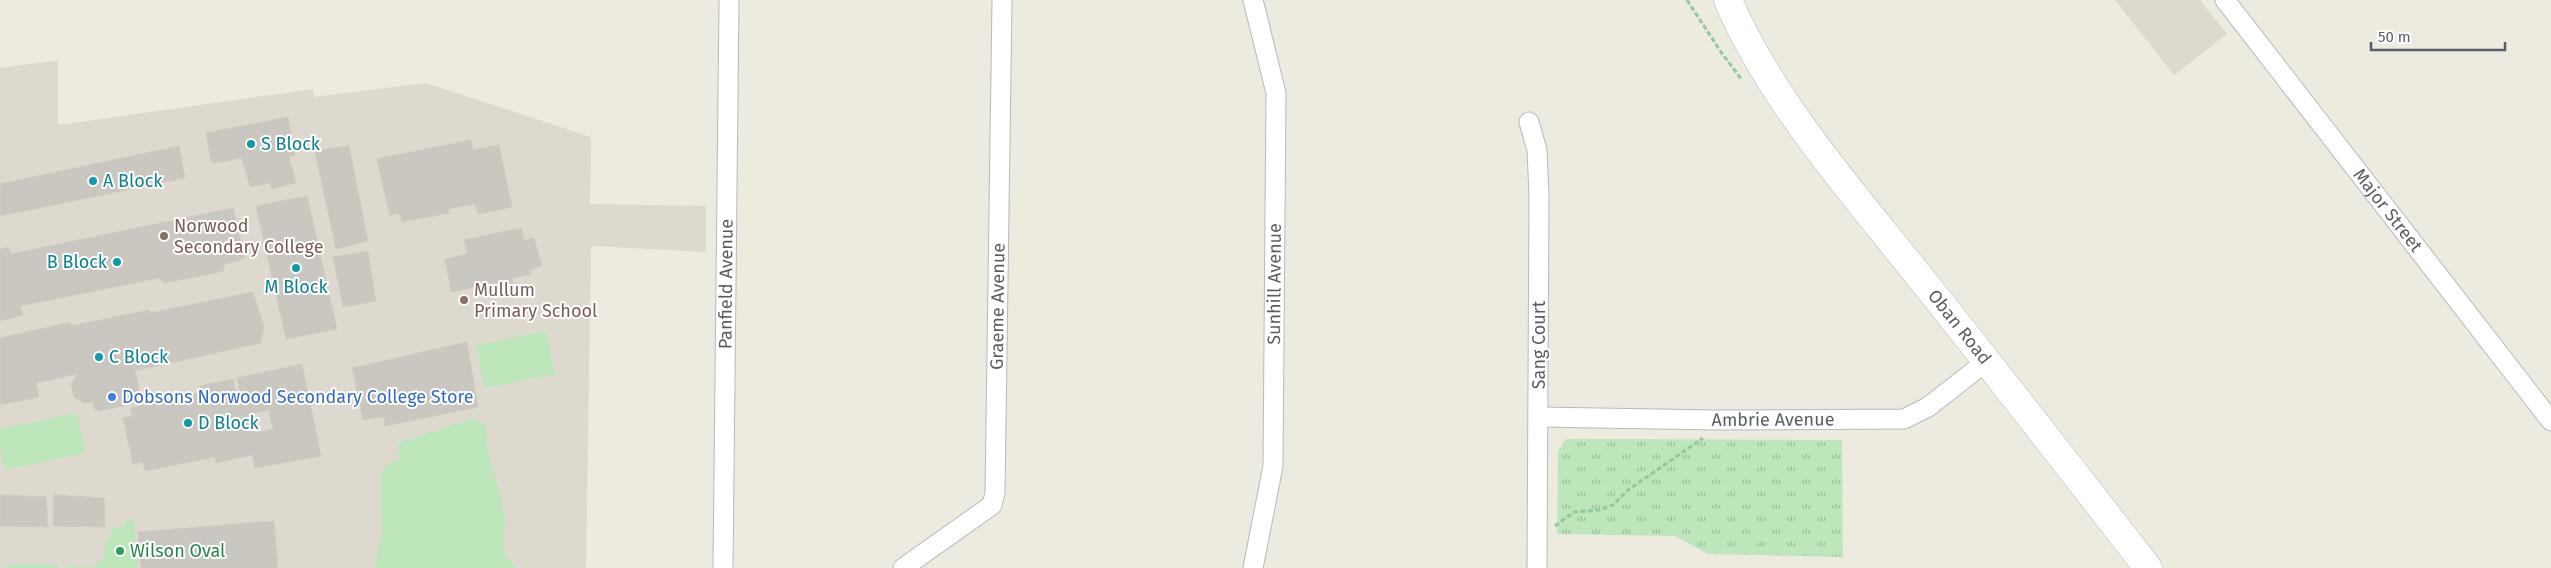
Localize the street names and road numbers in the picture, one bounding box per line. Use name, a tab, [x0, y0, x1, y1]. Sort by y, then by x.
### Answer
street label: Major Street	[2349, 164, 2427, 257]
street label: Panfield Avenue	[714, 219, 738, 349]
street label: Sunhill Avenue	[1263, 223, 1286, 345]
street label: Graeme Avenue	[986, 243, 1010, 370]
street label: Oban Road	[1923, 285, 1996, 369]
street label: Sang Court	[1528, 300, 1550, 389]
street label: Ambrie Avenue	[1711, 408, 1834, 431]

